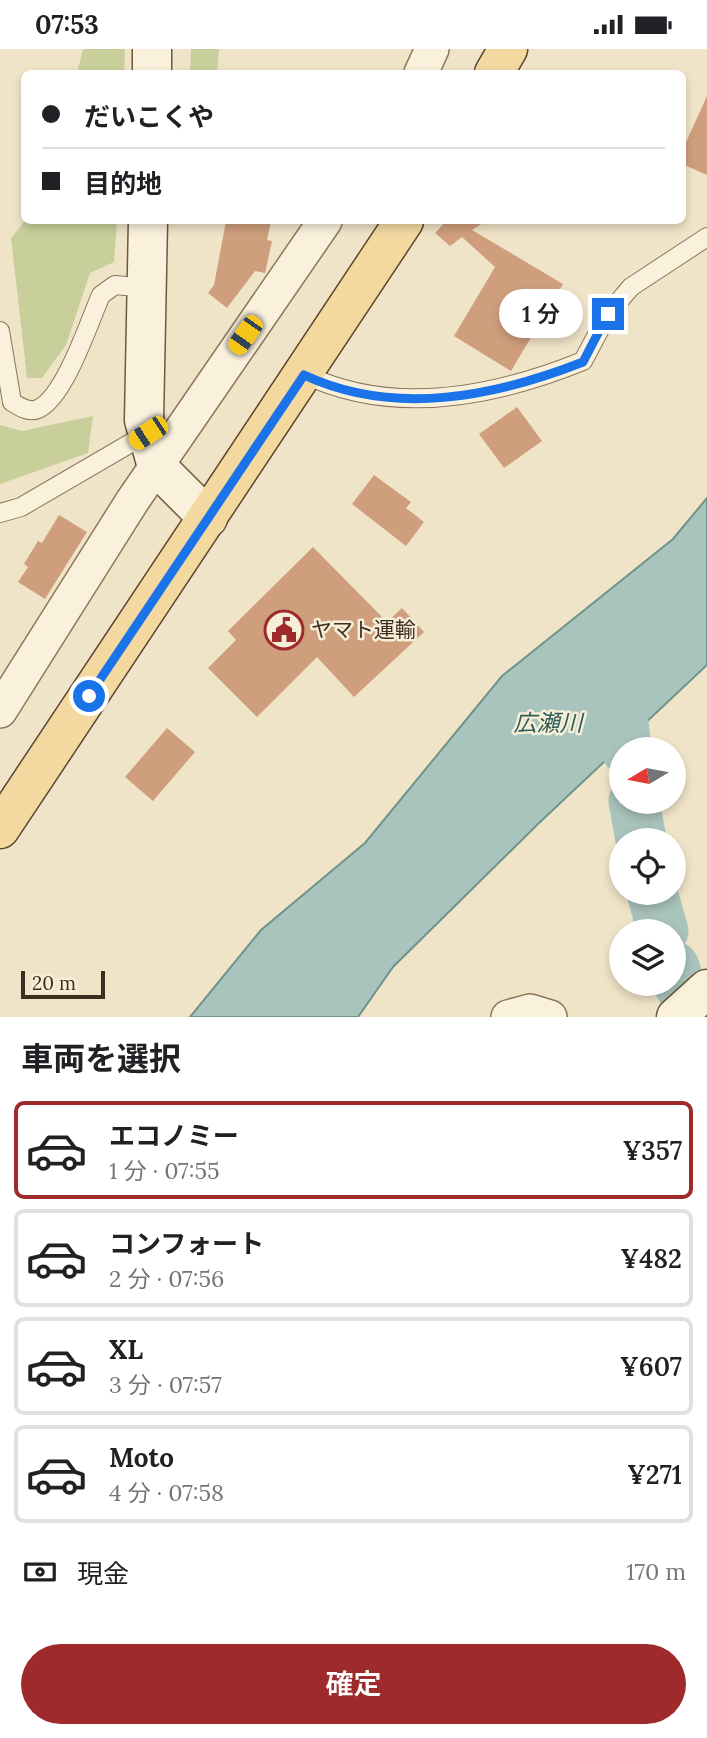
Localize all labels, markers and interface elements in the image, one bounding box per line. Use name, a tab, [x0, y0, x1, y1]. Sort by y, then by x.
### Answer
text: 07:53	[35, 8, 99, 41]
text: だいこくや	[84, 100, 214, 133]
text: 目的地	[84, 167, 162, 200]
callout: 1 分	[500, 289, 584, 339]
route end	[592, 298, 624, 330]
text: 1 分	[522, 299, 560, 328]
car	[225, 312, 266, 358]
car	[125, 413, 172, 453]
public building icon: ヤマト運輸	[263, 609, 305, 651]
place label: ヤマト運輸	[311, 616, 416, 643]
route start	[73, 680, 105, 712]
water label: 広瀬川	[514, 708, 586, 737]
north arrow	[609, 737, 686, 814]
map controls	[609, 737, 686, 996]
button: locate	[609, 828, 686, 905]
button: layers	[609, 919, 686, 996]
scale bar	[21, 968, 105, 1000]
text: 20 m	[32, 971, 76, 995]
text: 車両を選択	[21, 1038, 181, 1079]
icon: car	[25, 1119, 88, 1182]
text: エコノミー	[109, 1119, 239, 1152]
text: ¥357	[623, 1134, 682, 1167]
text: 1 分 · 07:55	[109, 1156, 219, 1185]
icon: car	[25, 1227, 88, 1290]
text: コンフォート	[109, 1227, 264, 1260]
text: ¥482	[621, 1242, 682, 1275]
text: 2 分 · 07:56	[109, 1264, 224, 1293]
text: XL	[109, 1333, 143, 1366]
icon: car	[25, 1335, 88, 1398]
text: ¥607	[620, 1350, 682, 1383]
text: 3 分 · 07:57	[109, 1370, 222, 1399]
text: Moto	[109, 1441, 174, 1474]
icon: car	[25, 1443, 88, 1506]
text: ¥271	[627, 1458, 682, 1491]
text: 4 分 · 07:58	[109, 1478, 224, 1507]
icon: cash	[21, 1553, 59, 1591]
text: 現金	[77, 1557, 129, 1590]
text: 170 m	[626, 1557, 686, 1586]
button: 確定	[21, 1644, 686, 1724]

